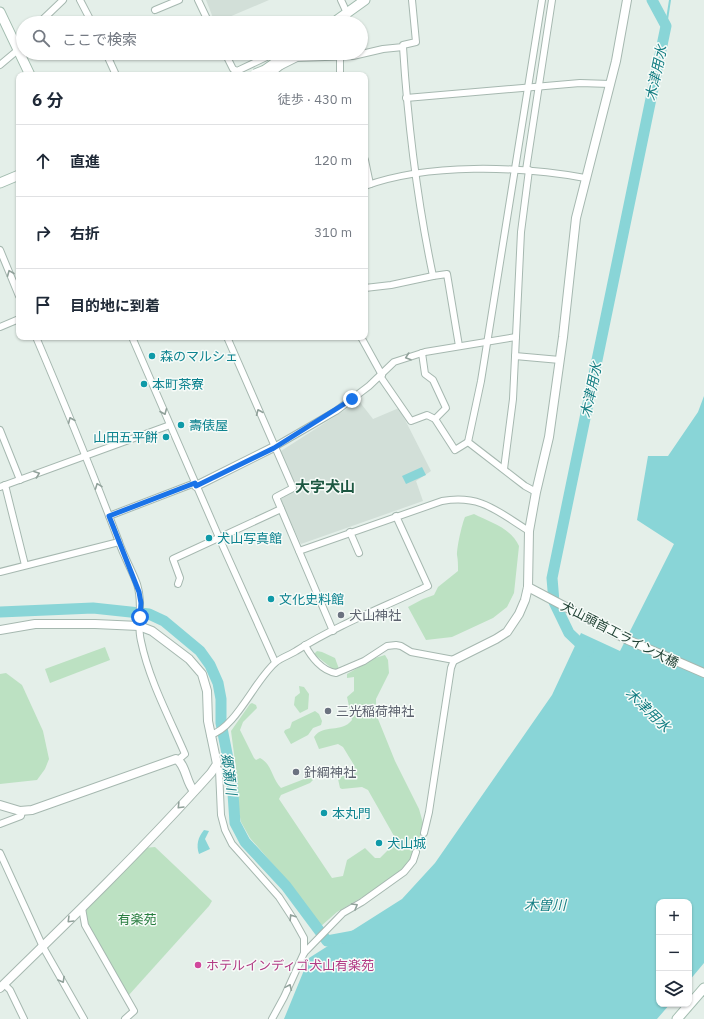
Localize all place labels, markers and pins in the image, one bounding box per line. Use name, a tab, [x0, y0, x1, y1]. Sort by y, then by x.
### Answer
place label: 森のマルシェ	[160, 348, 238, 365]
marker: 森のマルシェ	[147, 351, 157, 361]
place label: 本町茶寮	[152, 376, 204, 393]
marker: 本町茶寮	[139, 379, 149, 389]
place label: 壽俵屋	[189, 417, 228, 434]
marker: 壽俵屋	[176, 420, 186, 430]
place label: 山田五平餅	[93, 429, 158, 446]
marker: 山田五平餅	[161, 432, 171, 442]
place label: 犬山写真館	[217, 530, 282, 547]
marker: 犬山写真館	[204, 533, 214, 543]
place label: 文化史料館	[279, 591, 344, 608]
marker: 文化史料館	[266, 594, 276, 604]
place label: 犬山神社	[349, 607, 401, 624]
marker: 犬山神社	[336, 610, 346, 620]
place label: 三光稲荷神社	[336, 703, 414, 720]
marker: 三光稲荷神社	[323, 706, 333, 716]
place label: 針綱神社	[304, 764, 356, 781]
marker: 針綱神社	[291, 767, 301, 777]
place label: 本丸門	[332, 805, 371, 822]
marker: 本丸門	[319, 808, 329, 818]
place label: 犬山城	[387, 835, 426, 852]
marker: 犬山城	[374, 838, 384, 848]
place label: ホテルインディゴ犬山有楽苑	[206, 957, 374, 974]
marker: ホテルインディゴ犬山有楽苑	[193, 960, 203, 970]

